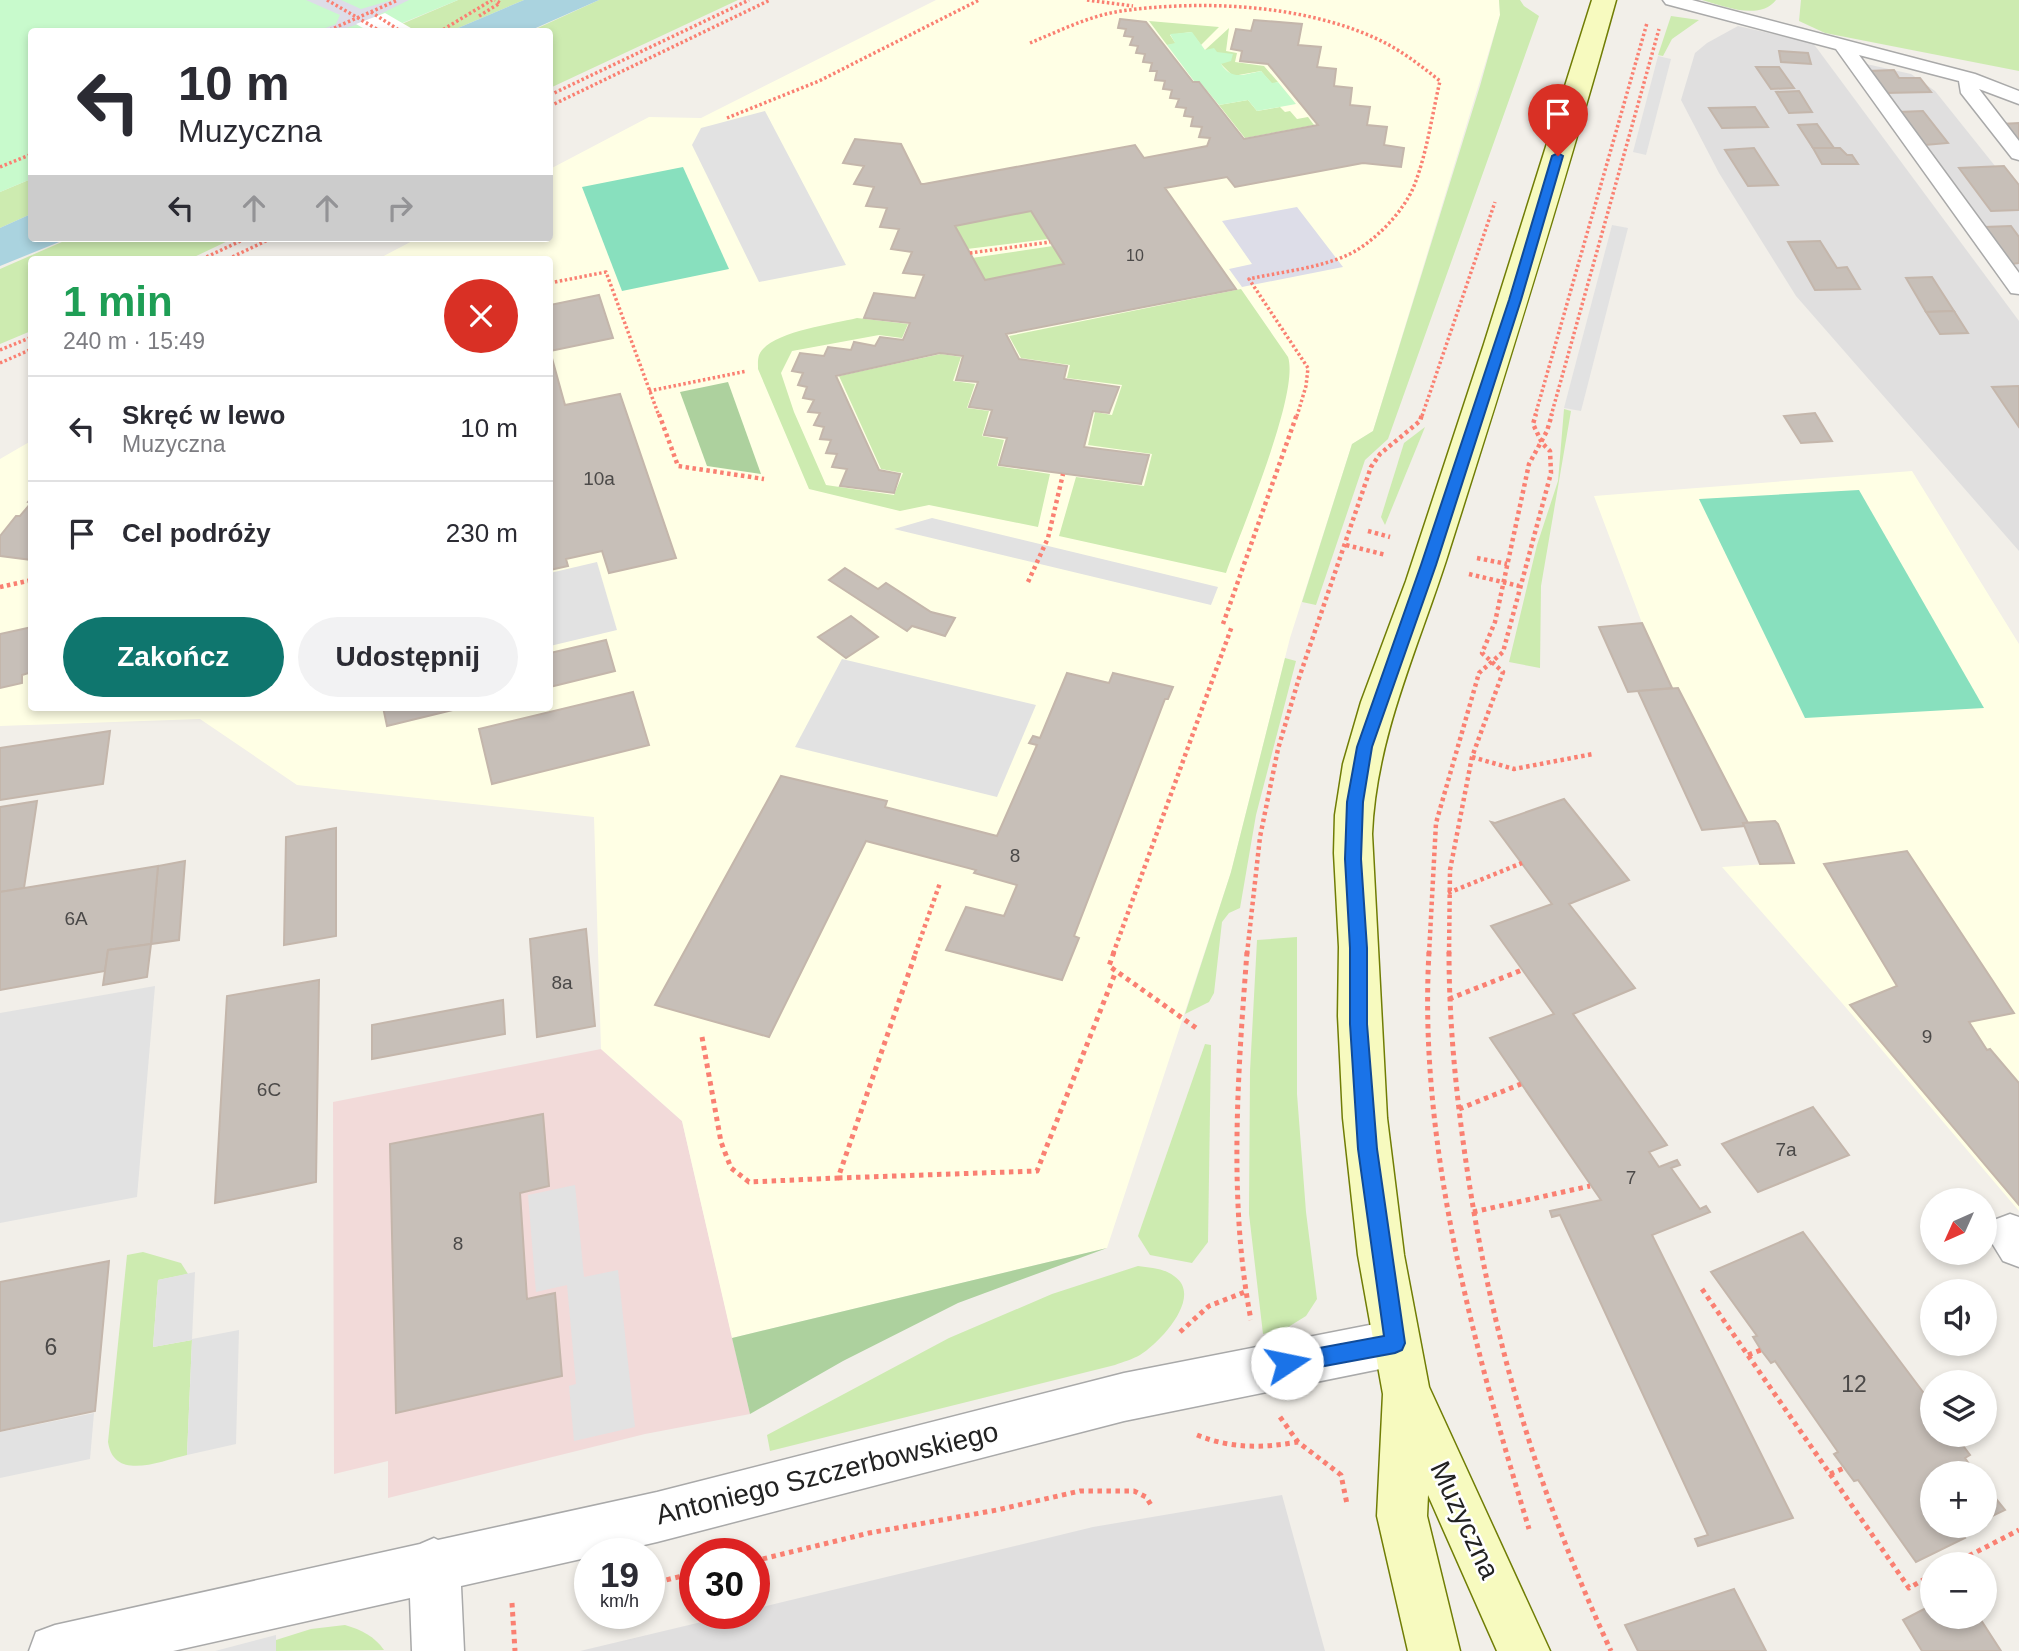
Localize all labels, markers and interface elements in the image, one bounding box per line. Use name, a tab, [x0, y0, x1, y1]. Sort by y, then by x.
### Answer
icon: left	[63, 56, 154, 147]
text: 10 m	[178, 56, 290, 110]
pin	[1528, 84, 1588, 156]
icon: arrive	[1539, 95, 1577, 133]
text: Muzyczna	[178, 113, 322, 149]
icon: left	[162, 189, 200, 227]
icon: ahead	[235, 189, 273, 227]
icon: ahead	[308, 189, 346, 227]
icon: right	[381, 189, 419, 227]
house number: 10	[1126, 247, 1144, 264]
text: 1 min	[63, 278, 173, 325]
button: close	[444, 279, 518, 353]
text: 240 m · 15:49	[63, 328, 205, 354]
text: Skręć w lewo	[122, 400, 285, 430]
icon: left	[63, 410, 101, 448]
text: 10 m	[460, 413, 518, 443]
text: Muzyczna	[122, 431, 226, 457]
house number: 10a	[583, 468, 615, 489]
icon: arrive	[63, 515, 101, 553]
text: Cel podróży	[122, 518, 271, 548]
text: 230 m	[446, 518, 518, 548]
button: Zakończ	[63, 617, 284, 697]
button: Udostępnij	[298, 617, 518, 697]
house number: 8	[1010, 845, 1020, 866]
house number: 6A	[64, 908, 88, 929]
house number: 8a	[551, 972, 573, 993]
house number: 9	[1922, 1026, 1932, 1047]
house number: 6C	[257, 1079, 281, 1100]
house number: 7a	[1775, 1139, 1797, 1160]
house number: 7	[1626, 1167, 1636, 1188]
north arrow	[1920, 1188, 1997, 1265]
map controls	[1920, 1188, 1997, 1629]
house number: 8	[453, 1233, 463, 1254]
button: sound	[1920, 1279, 1997, 1356]
position arrow	[1250, 1326, 1324, 1400]
house number: 6	[45, 1334, 57, 1360]
button: layers	[1920, 1370, 1997, 1447]
house number: 12	[1841, 1371, 1867, 1397]
street label: Antoniego Szczerbowskiego	[653, 1415, 1001, 1531]
street label: Muzyczna	[1424, 1456, 1506, 1584]
button: +	[1920, 1461, 1997, 1538]
speed limit sign: 30	[679, 1538, 770, 1629]
button: −	[1920, 1552, 1997, 1629]
text: 19	[600, 1555, 639, 1594]
text: km/h	[600, 1591, 639, 1611]

